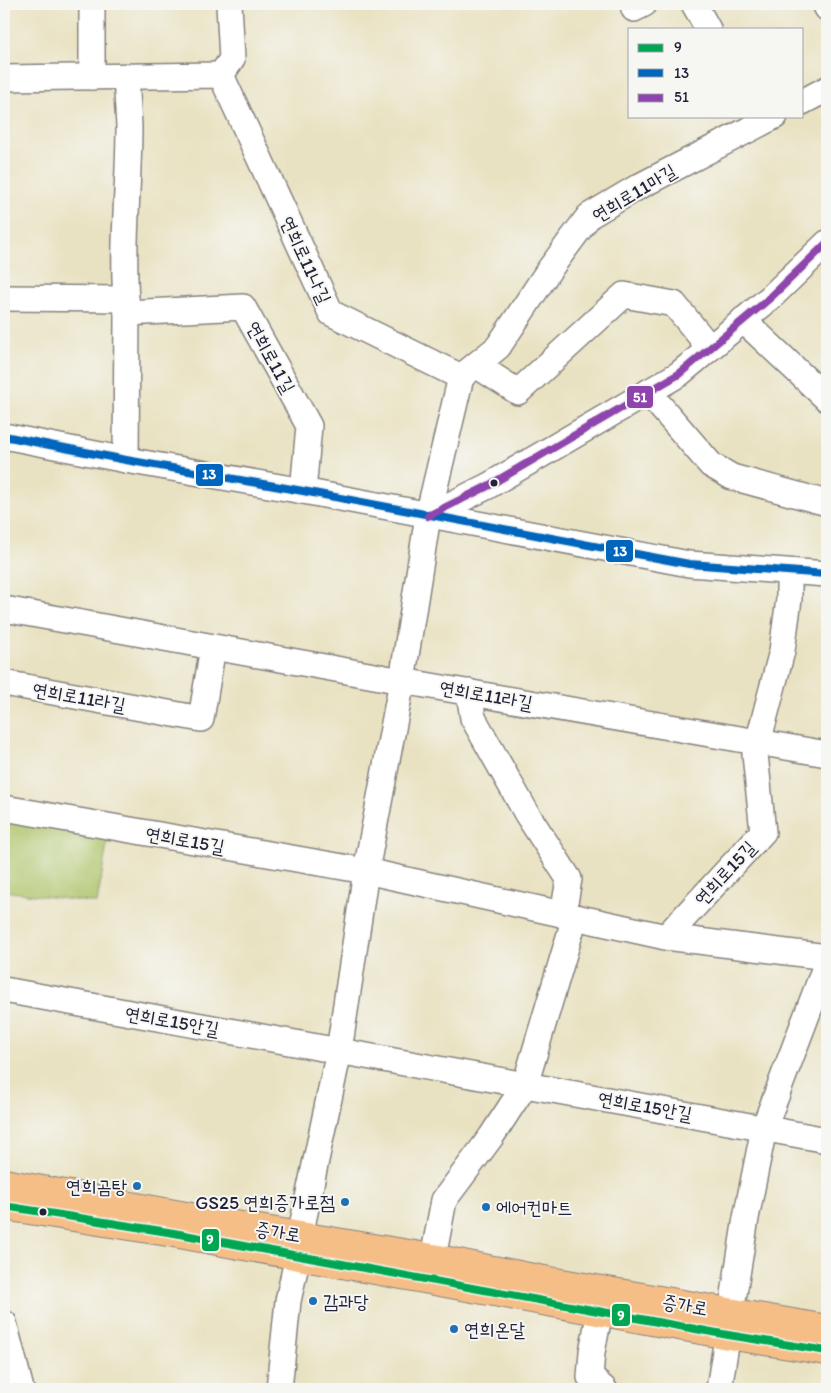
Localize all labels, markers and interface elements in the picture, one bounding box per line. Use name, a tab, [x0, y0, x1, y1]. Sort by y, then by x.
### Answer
legend	[628, 28, 804, 118]
text: 9	[674, 38, 682, 56]
text: 13	[674, 64, 689, 82]
text: 51	[674, 88, 689, 106]
street label: 연희로11마길	[588, 159, 680, 227]
street label: 연희로11나길	[276, 213, 336, 307]
street label: 연희로11길	[242, 317, 300, 397]
line badge: 51	[626, 385, 654, 409]
text: 51	[633, 389, 647, 406]
line badge: 13	[195, 463, 224, 487]
text: 13	[202, 466, 216, 483]
unlabelled marker	[489, 478, 499, 488]
line badge: 13	[605, 539, 634, 563]
text: 13	[613, 543, 627, 560]
street label: 연희로11라길	[438, 676, 534, 714]
street label: 연희로11라길	[31, 678, 127, 716]
street label: 연희로15길	[144, 822, 226, 858]
street label: 연희로15길	[689, 836, 761, 910]
street label: 연희로15안길	[123, 1001, 221, 1041]
street label: 연희로15안길	[596, 1086, 694, 1126]
place label: 연희곰탕	[66, 1175, 128, 1198]
marker: 연희곰탕	[131, 1180, 143, 1192]
place label: GS25 연희증가로점	[195, 1191, 335, 1214]
marker: GS25 연희증가로점	[339, 1196, 351, 1208]
place label: 에어컨마트	[496, 1196, 572, 1219]
marker: 에어컨마트	[480, 1201, 492, 1213]
unlabelled marker	[38, 1207, 48, 1217]
street label: 증가로	[254, 1217, 302, 1247]
line badge: 9	[201, 1228, 220, 1252]
text: 9	[206, 1231, 214, 1248]
place label: 감과당	[323, 1290, 369, 1313]
street label: 증가로	[660, 1290, 710, 1320]
marker: 감과당	[307, 1295, 319, 1307]
line badge: 9	[611, 1303, 631, 1327]
text: 9	[617, 1307, 625, 1324]
place label: 연희온달	[464, 1318, 525, 1341]
marker: 연희온달	[448, 1323, 460, 1335]

